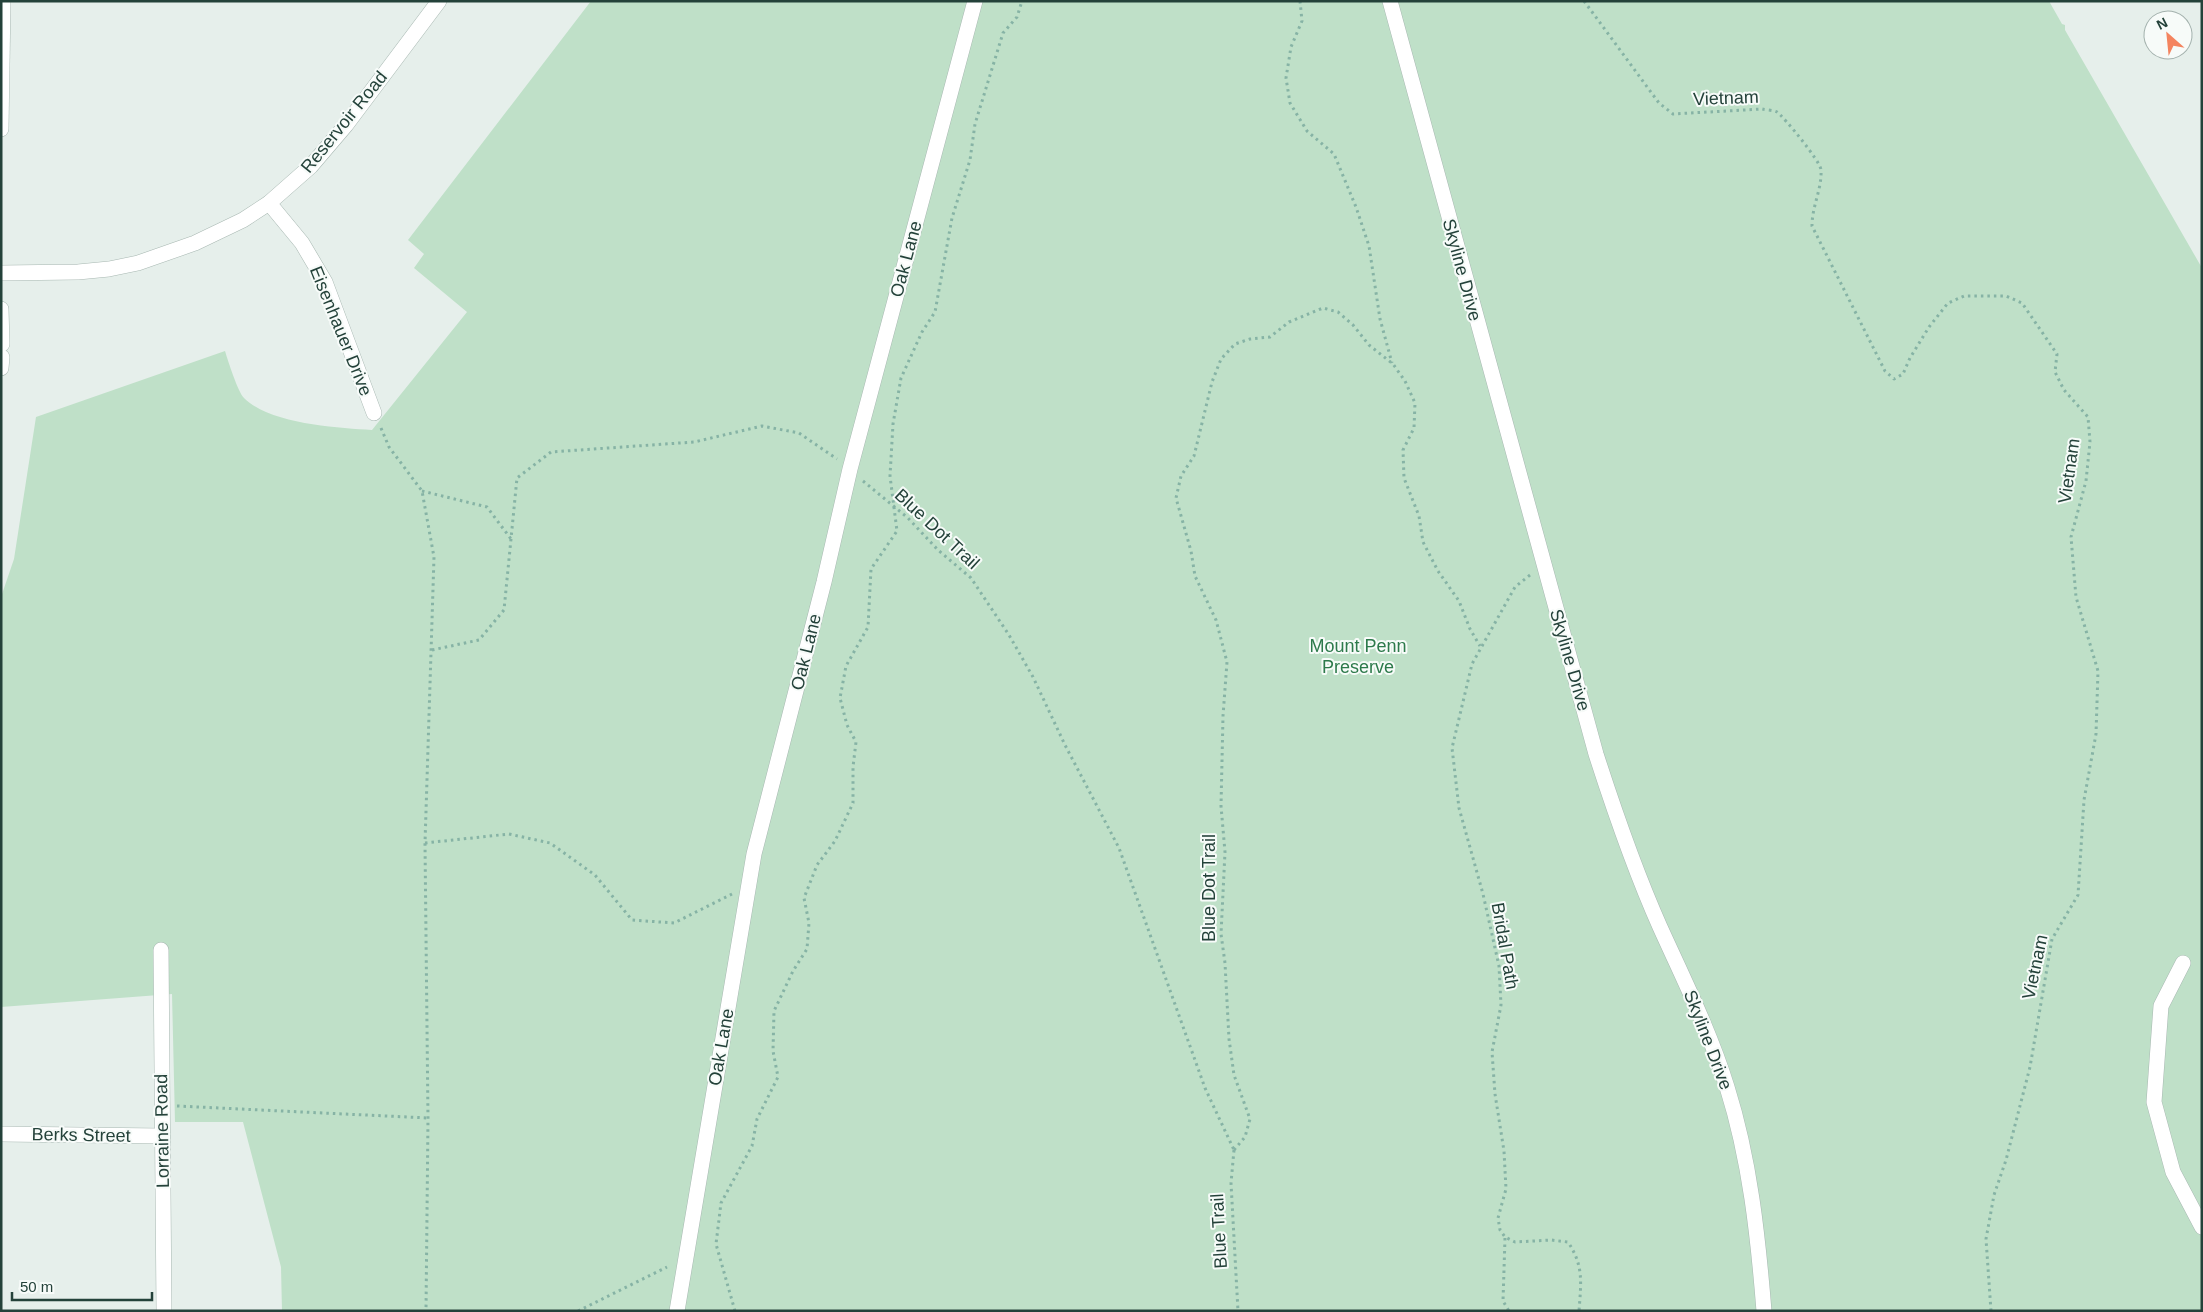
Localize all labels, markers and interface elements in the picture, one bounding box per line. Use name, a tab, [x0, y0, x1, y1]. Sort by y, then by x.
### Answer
north arrow	[2143, 10, 2193, 60]
text: N	[2154, 14, 2170, 33]
street label: Reservoir Road	[297, 67, 391, 177]
street label: Vietnam	[1693, 87, 1759, 109]
street label: Skyline Drive	[1439, 217, 1485, 323]
street label: Oak Lane	[886, 219, 926, 299]
street label: Eisenhauer Drive	[306, 263, 376, 399]
street label: Vietnam	[2055, 437, 2083, 505]
street label: Blue Dot Trail	[891, 485, 983, 573]
street label: Skyline Drive	[1546, 607, 1594, 713]
street label: Oak Lane	[787, 612, 825, 692]
park label: Mount Penn Preserve	[1309, 636, 1407, 677]
street label: Blue Dot Trail	[1199, 834, 1219, 942]
street label: Bridal Path	[1488, 901, 1522, 991]
street label: Vietnam	[2018, 933, 2052, 1001]
street label: Skyline Drive	[1680, 987, 1736, 1093]
street label: Oak Lane	[704, 1007, 738, 1087]
street label: Lorraine Road	[151, 1074, 173, 1188]
street label: Berks Street	[31, 1124, 131, 1146]
street label: Blue Trail	[1207, 1193, 1231, 1269]
scale bar	[12, 1270, 152, 1302]
text: 50 m	[20, 1278, 53, 1295]

